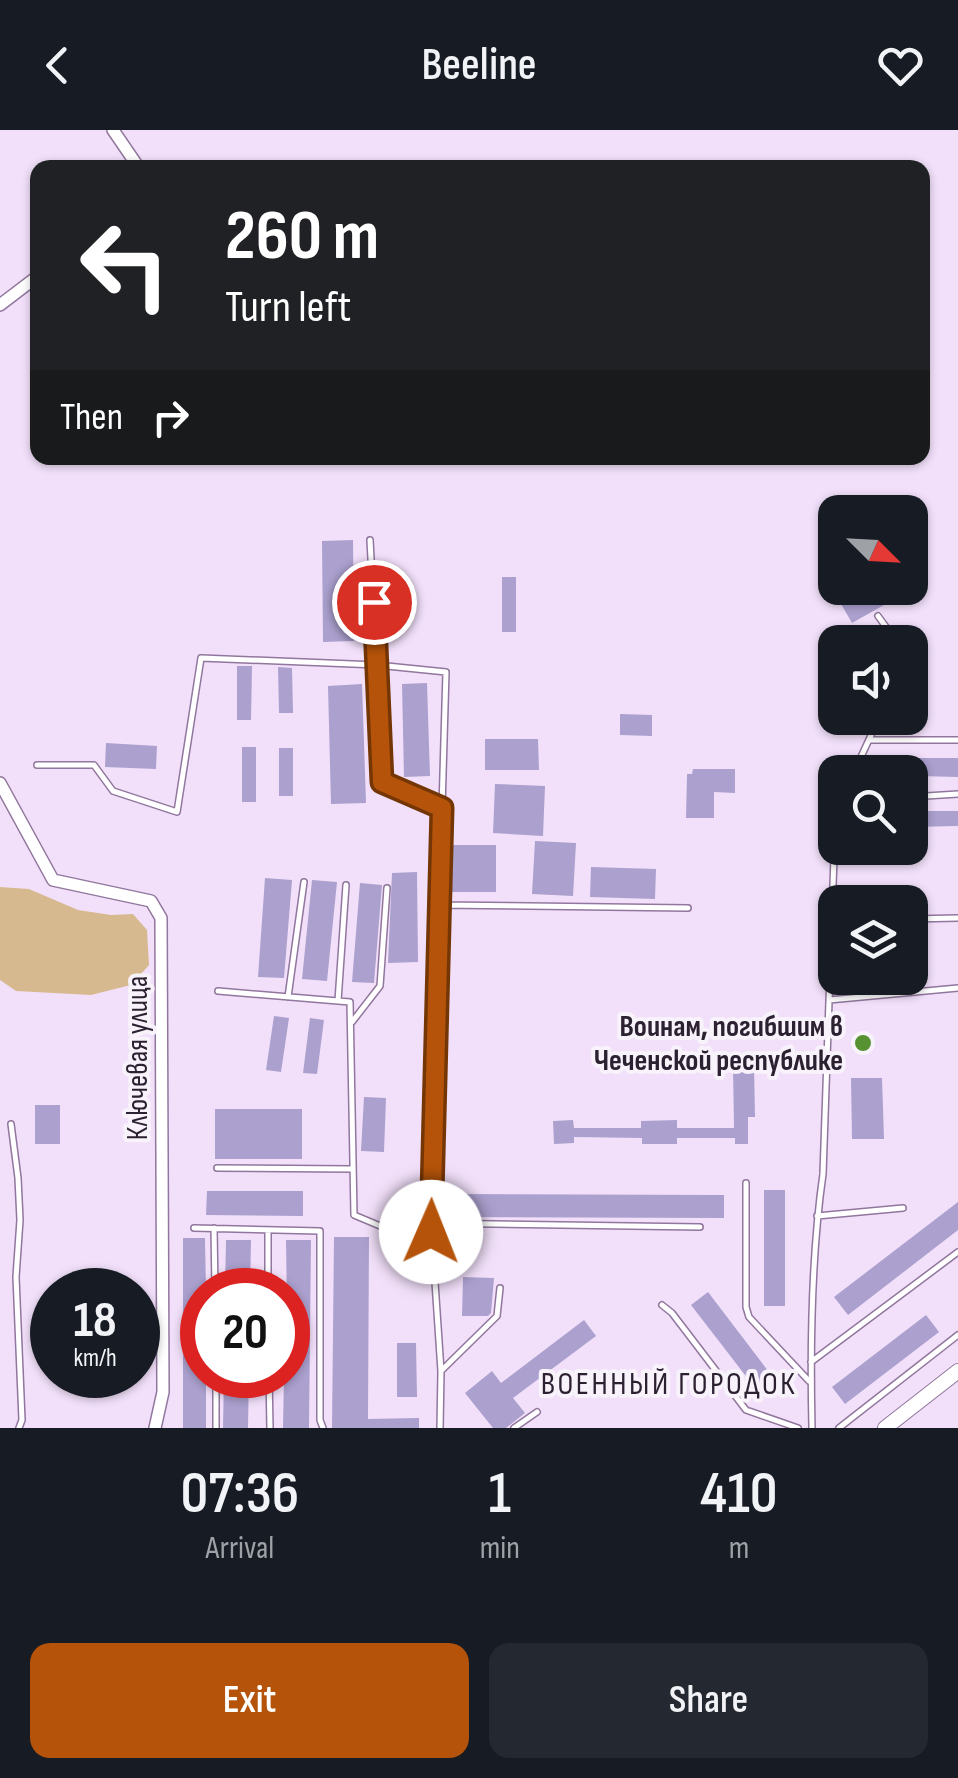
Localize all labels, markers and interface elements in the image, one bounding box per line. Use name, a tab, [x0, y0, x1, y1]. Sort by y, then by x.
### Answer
icon: back	[30, 38, 85, 93]
text: Beeline	[421, 38, 537, 93]
icon: heart	[873, 38, 928, 93]
text: 260 m	[225, 195, 379, 279]
icon: left	[60, 200, 190, 330]
text: Turn left	[225, 280, 351, 335]
icon: right	[143, 390, 198, 445]
text: Then	[60, 395, 123, 440]
north arrow	[818, 495, 928, 605]
map controls	[818, 495, 928, 995]
pin	[332, 560, 417, 645]
icon: arrive	[347, 575, 402, 630]
button: sound	[818, 625, 928, 735]
button: search	[818, 755, 928, 865]
button: layers	[818, 885, 928, 995]
street label: Ключевая улица	[120, 976, 156, 1140]
place label: Воинам, погибшим в Чеченской республике	[594, 1009, 843, 1079]
marker: Воинам, погибшим в Чеченской республике	[852, 1032, 874, 1054]
position arrow	[379, 1180, 483, 1284]
speed limit sign: 20	[180, 1268, 310, 1398]
text: 18	[73, 1291, 117, 1351]
text: km/h	[73, 1343, 117, 1374]
district label: ВОЕННЫЙ ГОРОДОК	[541, 1365, 797, 1404]
text: 07:36	[180, 1458, 299, 1530]
text: 1	[489, 1458, 511, 1530]
text: 410	[700, 1458, 777, 1530]
text: Arrival	[205, 1529, 274, 1568]
text: min	[480, 1529, 520, 1568]
text: m	[729, 1529, 749, 1568]
button: Exit	[30, 1643, 469, 1758]
button: Share	[489, 1643, 928, 1758]

